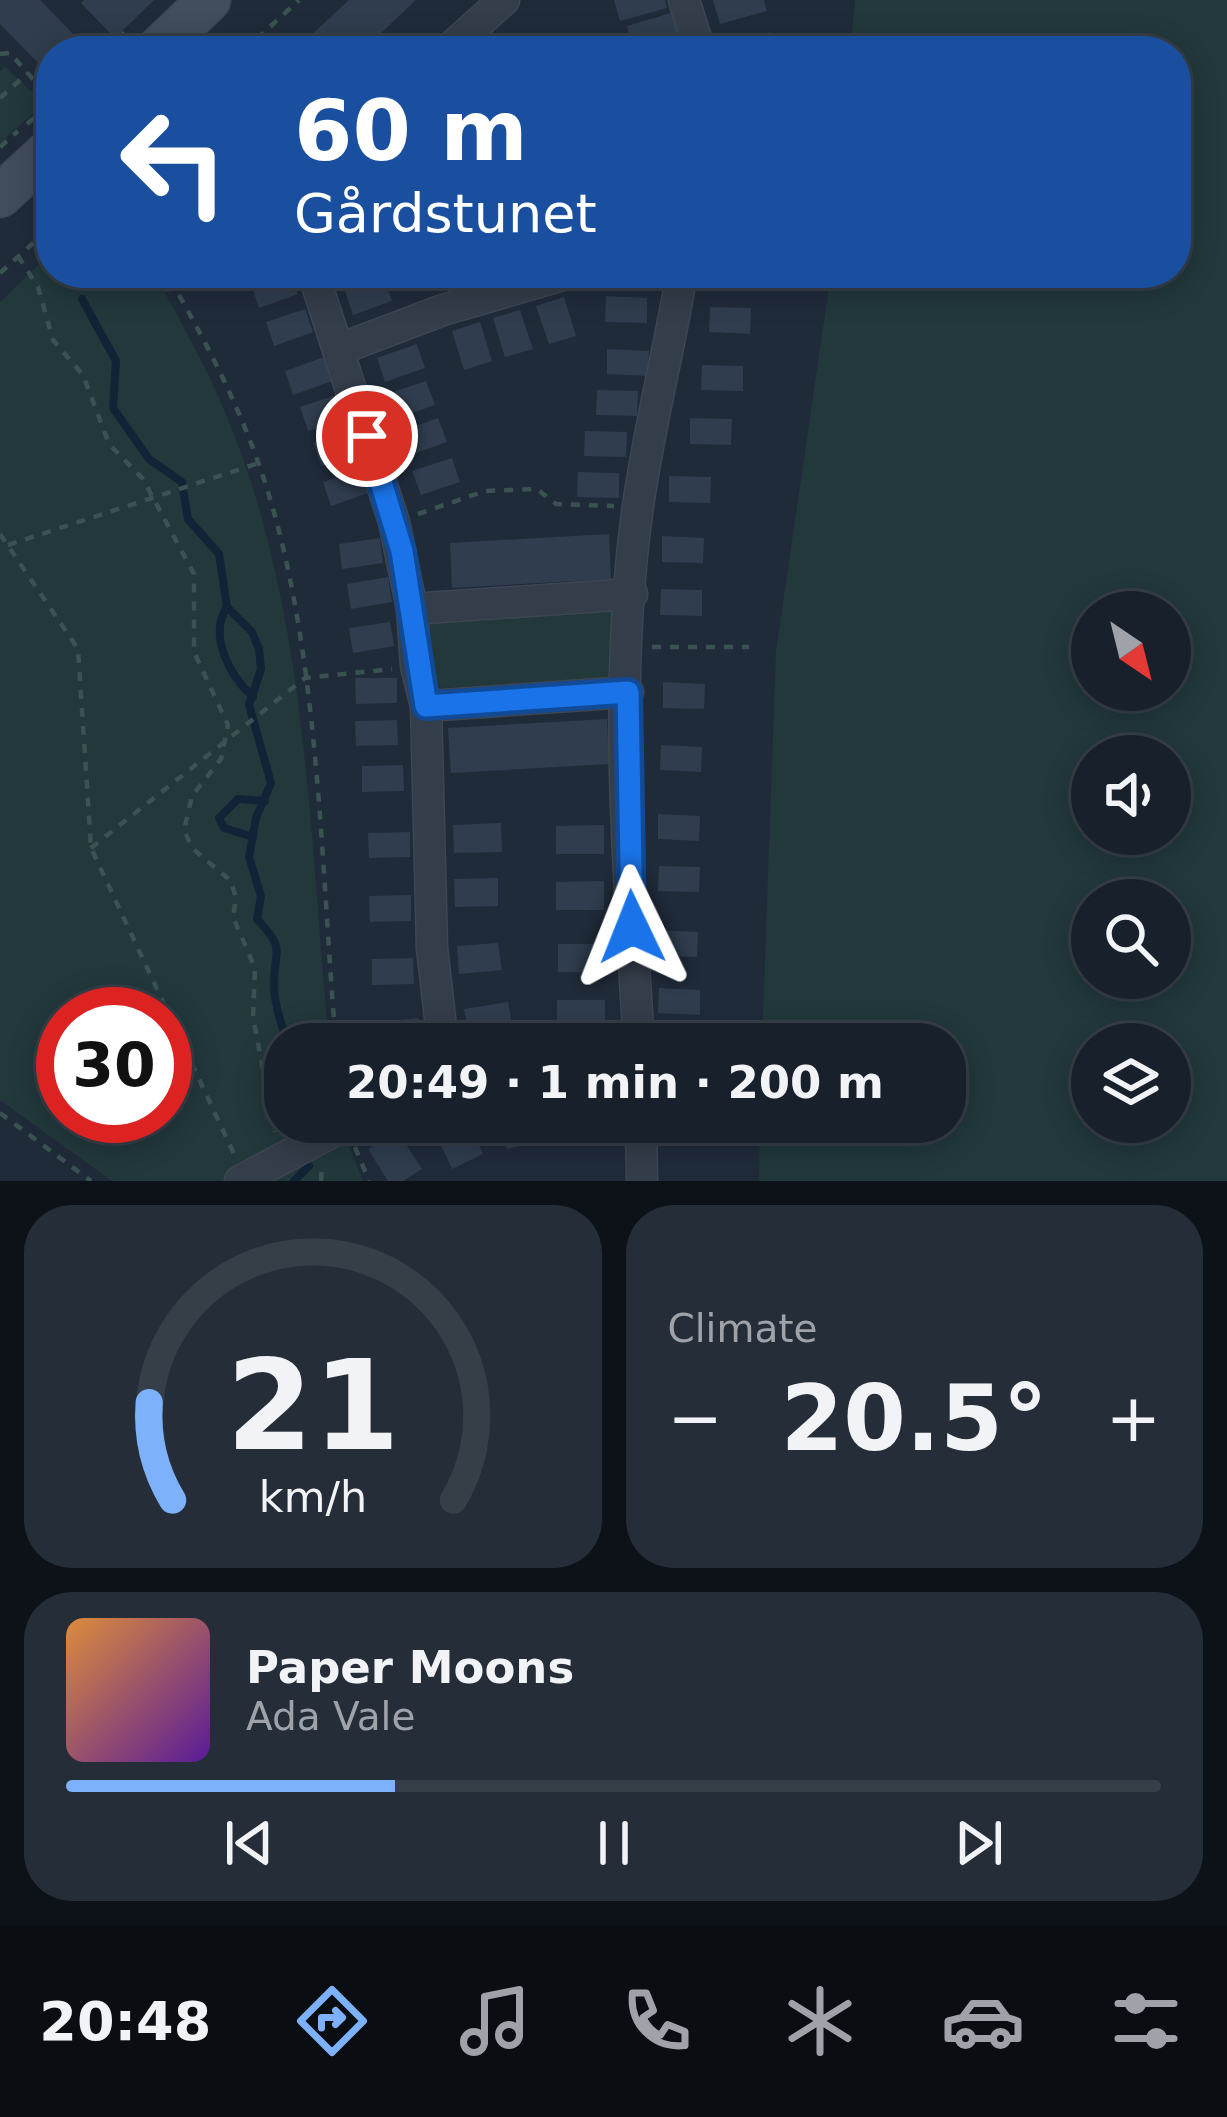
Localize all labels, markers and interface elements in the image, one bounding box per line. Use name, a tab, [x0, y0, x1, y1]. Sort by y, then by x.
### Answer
text: 60 m	[294, 82, 528, 180]
icon: left	[96, 84, 252, 240]
text: Gårdstunet	[294, 182, 597, 245]
pin	[316, 385, 418, 487]
icon: arrive	[334, 403, 400, 469]
north arrow	[1071, 591, 1191, 711]
map controls	[1071, 591, 1191, 1143]
button: sound	[1071, 735, 1191, 855]
position arrow	[569, 864, 695, 990]
button: search	[1071, 879, 1191, 999]
speed limit sign: 30	[36, 987, 192, 1143]
button: layers	[1071, 1023, 1191, 1143]
text: 20:49 · 1 min · 200 m	[346, 1056, 884, 1109]
text: Climate	[668, 1306, 818, 1351]
text: 21	[226, 1333, 400, 1478]
text: 20.5°	[781, 1366, 1048, 1471]
text: −	[668, 1380, 723, 1457]
text: +	[1106, 1380, 1161, 1457]
text: km/h	[259, 1471, 367, 1521]
text: Paper Moons	[246, 1641, 574, 1694]
text: Ada Vale	[246, 1694, 415, 1739]
icon: previous	[216, 1810, 282, 1876]
icon: pause	[581, 1810, 647, 1876]
icon: next	[946, 1810, 1012, 1876]
icon: directions	[290, 1979, 374, 2063]
icon: music	[453, 1979, 537, 2063]
icon: phone	[615, 1979, 699, 2063]
icon: climate	[778, 1979, 862, 2063]
icon: car	[941, 1979, 1025, 2063]
icon: filters	[1104, 1979, 1188, 2063]
text: 20:48	[39, 1990, 211, 2053]

